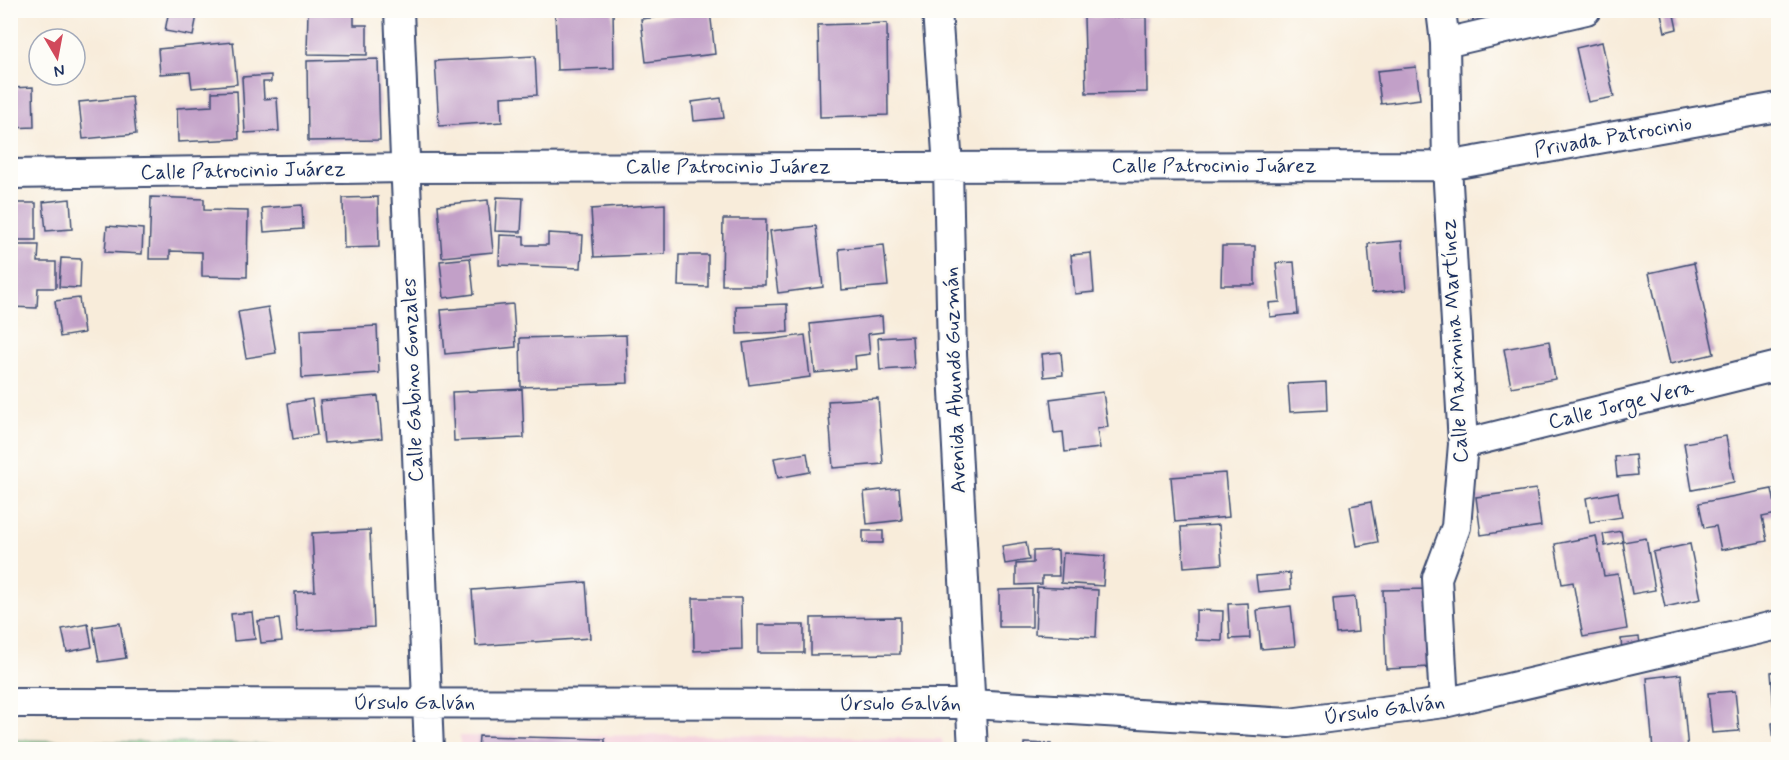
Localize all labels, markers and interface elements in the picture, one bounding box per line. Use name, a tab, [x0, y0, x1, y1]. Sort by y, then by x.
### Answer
north arrow	[27, 27, 87, 87]
text: N	[52, 59, 66, 82]
street label: Privada Patrocinio	[1532, 109, 1694, 165]
street label: Calle Patrocinio Juárez	[1111, 152, 1317, 180]
street label: Calle Patrocinio Juárez	[625, 153, 831, 181]
street label: Calle Patrocinio Juárez	[140, 155, 346, 187]
street label: Calle Maximina Martínez	[1435, 218, 1475, 464]
street label: Avenida Abundó Guzmán	[937, 266, 973, 494]
street label: Calle Gabino Gonzales	[395, 277, 431, 483]
street label: Calle Jorge Vera	[1545, 373, 1697, 438]
street label: Úrsulo Galván	[1321, 688, 1447, 732]
street label: Úrsulo Galván	[353, 689, 475, 717]
street label: Úrsulo Galván	[839, 690, 961, 718]

